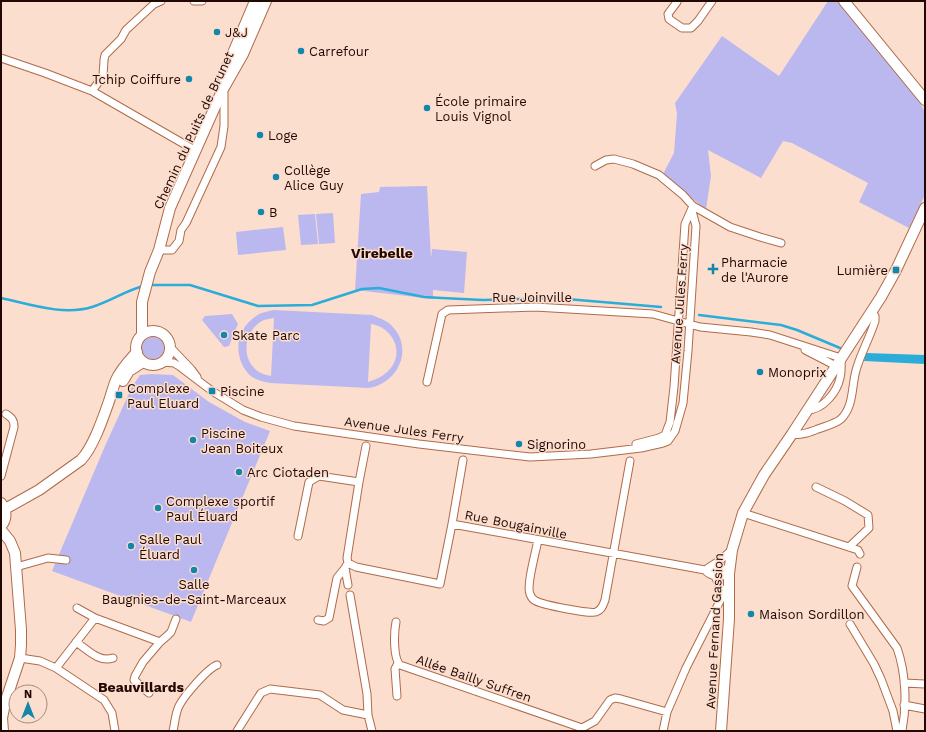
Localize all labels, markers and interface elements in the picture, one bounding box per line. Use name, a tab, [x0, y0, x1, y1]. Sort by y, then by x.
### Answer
place label: J&J	[225, 25, 248, 40]
marker: J&J	[212, 27, 222, 37]
place label: Carrefour	[309, 44, 369, 59]
marker: Carrefour	[296, 46, 306, 56]
street label: Chemin du Puits de Brunet	[150, 48, 237, 211]
place label: Tchip Coiffure	[92, 72, 181, 87]
marker: Tchip Coiffure	[184, 74, 194, 84]
place label: École primaire Louis Vignol	[435, 93, 527, 124]
marker: École primaire Louis Vignol	[422, 103, 432, 113]
place label: Loge	[268, 128, 298, 143]
marker: Loge	[255, 130, 265, 140]
place label: Collège Alice Guy	[284, 163, 344, 193]
marker: Collège Alice Guy	[271, 172, 281, 182]
place label: B	[269, 205, 278, 220]
marker: B	[256, 207, 266, 217]
street label: Avenue Jules Ferry	[668, 243, 691, 364]
district label: Virebelle	[351, 245, 413, 261]
place label: Pharmacie de l'Aurore	[721, 255, 788, 285]
place label: Lumière	[836, 263, 888, 278]
marker: Pharmacie de l'Aurore	[708, 264, 718, 274]
marker: Lumière	[891, 265, 901, 275]
street label: Rue Joinville	[492, 290, 572, 305]
place label: Skate Parc	[232, 328, 300, 343]
marker: Skate Parc	[219, 330, 229, 340]
place label: Monoprix	[768, 365, 827, 380]
marker: Monoprix	[755, 367, 765, 377]
place label: Complexe Paul Eluard	[127, 381, 199, 411]
place label: Piscine	[220, 384, 265, 399]
marker: Piscine	[207, 386, 217, 396]
marker: Complexe Paul Eluard	[114, 390, 124, 400]
street label: Avenue Jules Ferry	[343, 414, 465, 445]
place label: Piscine Jean Boiteux	[201, 426, 283, 456]
marker: Piscine Jean Boiteux	[188, 435, 198, 445]
place label: Signorino	[527, 437, 586, 452]
marker: Signorino	[514, 439, 524, 449]
place label: Arc Ciotaden	[247, 465, 329, 480]
marker: Arc Ciotaden	[234, 467, 244, 477]
place label: Complexe sportif Paul Éluard	[166, 494, 275, 524]
marker: Complexe sportif Paul Éluard	[153, 503, 163, 513]
street label: Rue Bougainville	[463, 507, 568, 542]
place label: Salle Paul Éluard	[139, 532, 202, 562]
marker: Salle Paul Éluard	[126, 541, 136, 551]
street label: Avenue Fernand Gassion	[703, 553, 726, 709]
marker: Salle Baugnies-de-Saint-Marceaux	[189, 565, 199, 575]
place label: Salle Baugnies-de-Saint-Marceaux	[102, 577, 286, 607]
place label: Maison Sordillon	[759, 607, 865, 622]
marker: Maison Sordillon	[746, 609, 756, 619]
street label: Allée Bailly Suffren	[414, 652, 533, 705]
district label: Beauvillards	[98, 679, 184, 695]
north arrow	[8, 684, 48, 724]
text: N	[24, 688, 32, 701]

